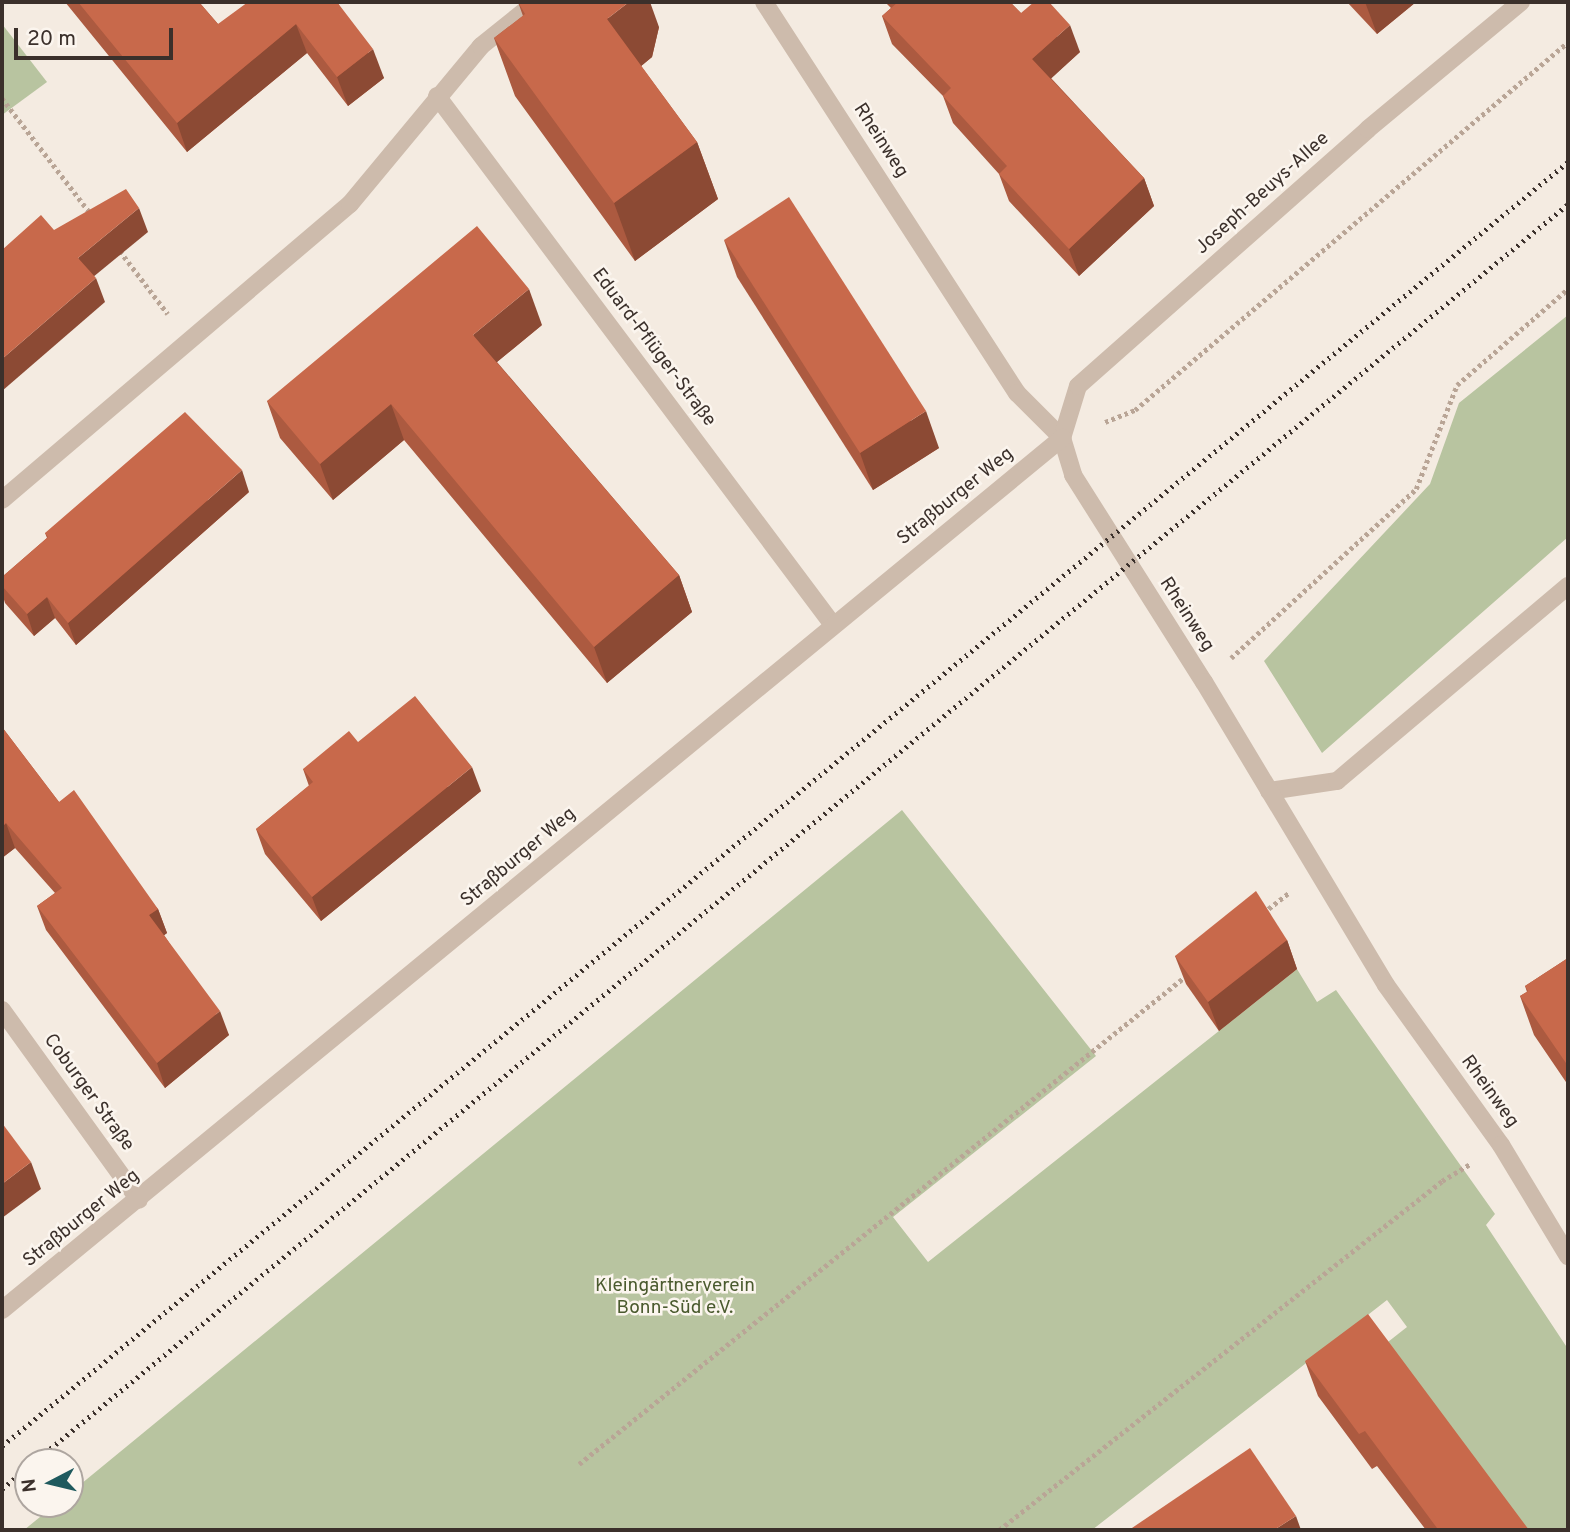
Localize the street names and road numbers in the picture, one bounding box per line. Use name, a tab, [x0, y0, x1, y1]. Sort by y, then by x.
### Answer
street label: Rheinweg	[848, 100, 912, 182]
street label: Joseph-Beuys-Allee	[1191, 128, 1335, 260]
street label: Eduard-Pflüger-Straße	[586, 264, 720, 432]
street label: Straßburger Weg	[893, 443, 1019, 551]
street label: Rheinweg	[1154, 574, 1218, 656]
street label: Straßburger Weg	[457, 803, 581, 913]
street label: Coburger Straße	[38, 1030, 138, 1156]
street label: Rheinweg	[1455, 1051, 1523, 1133]
street label: Straßburger Weg	[19, 1165, 145, 1273]

